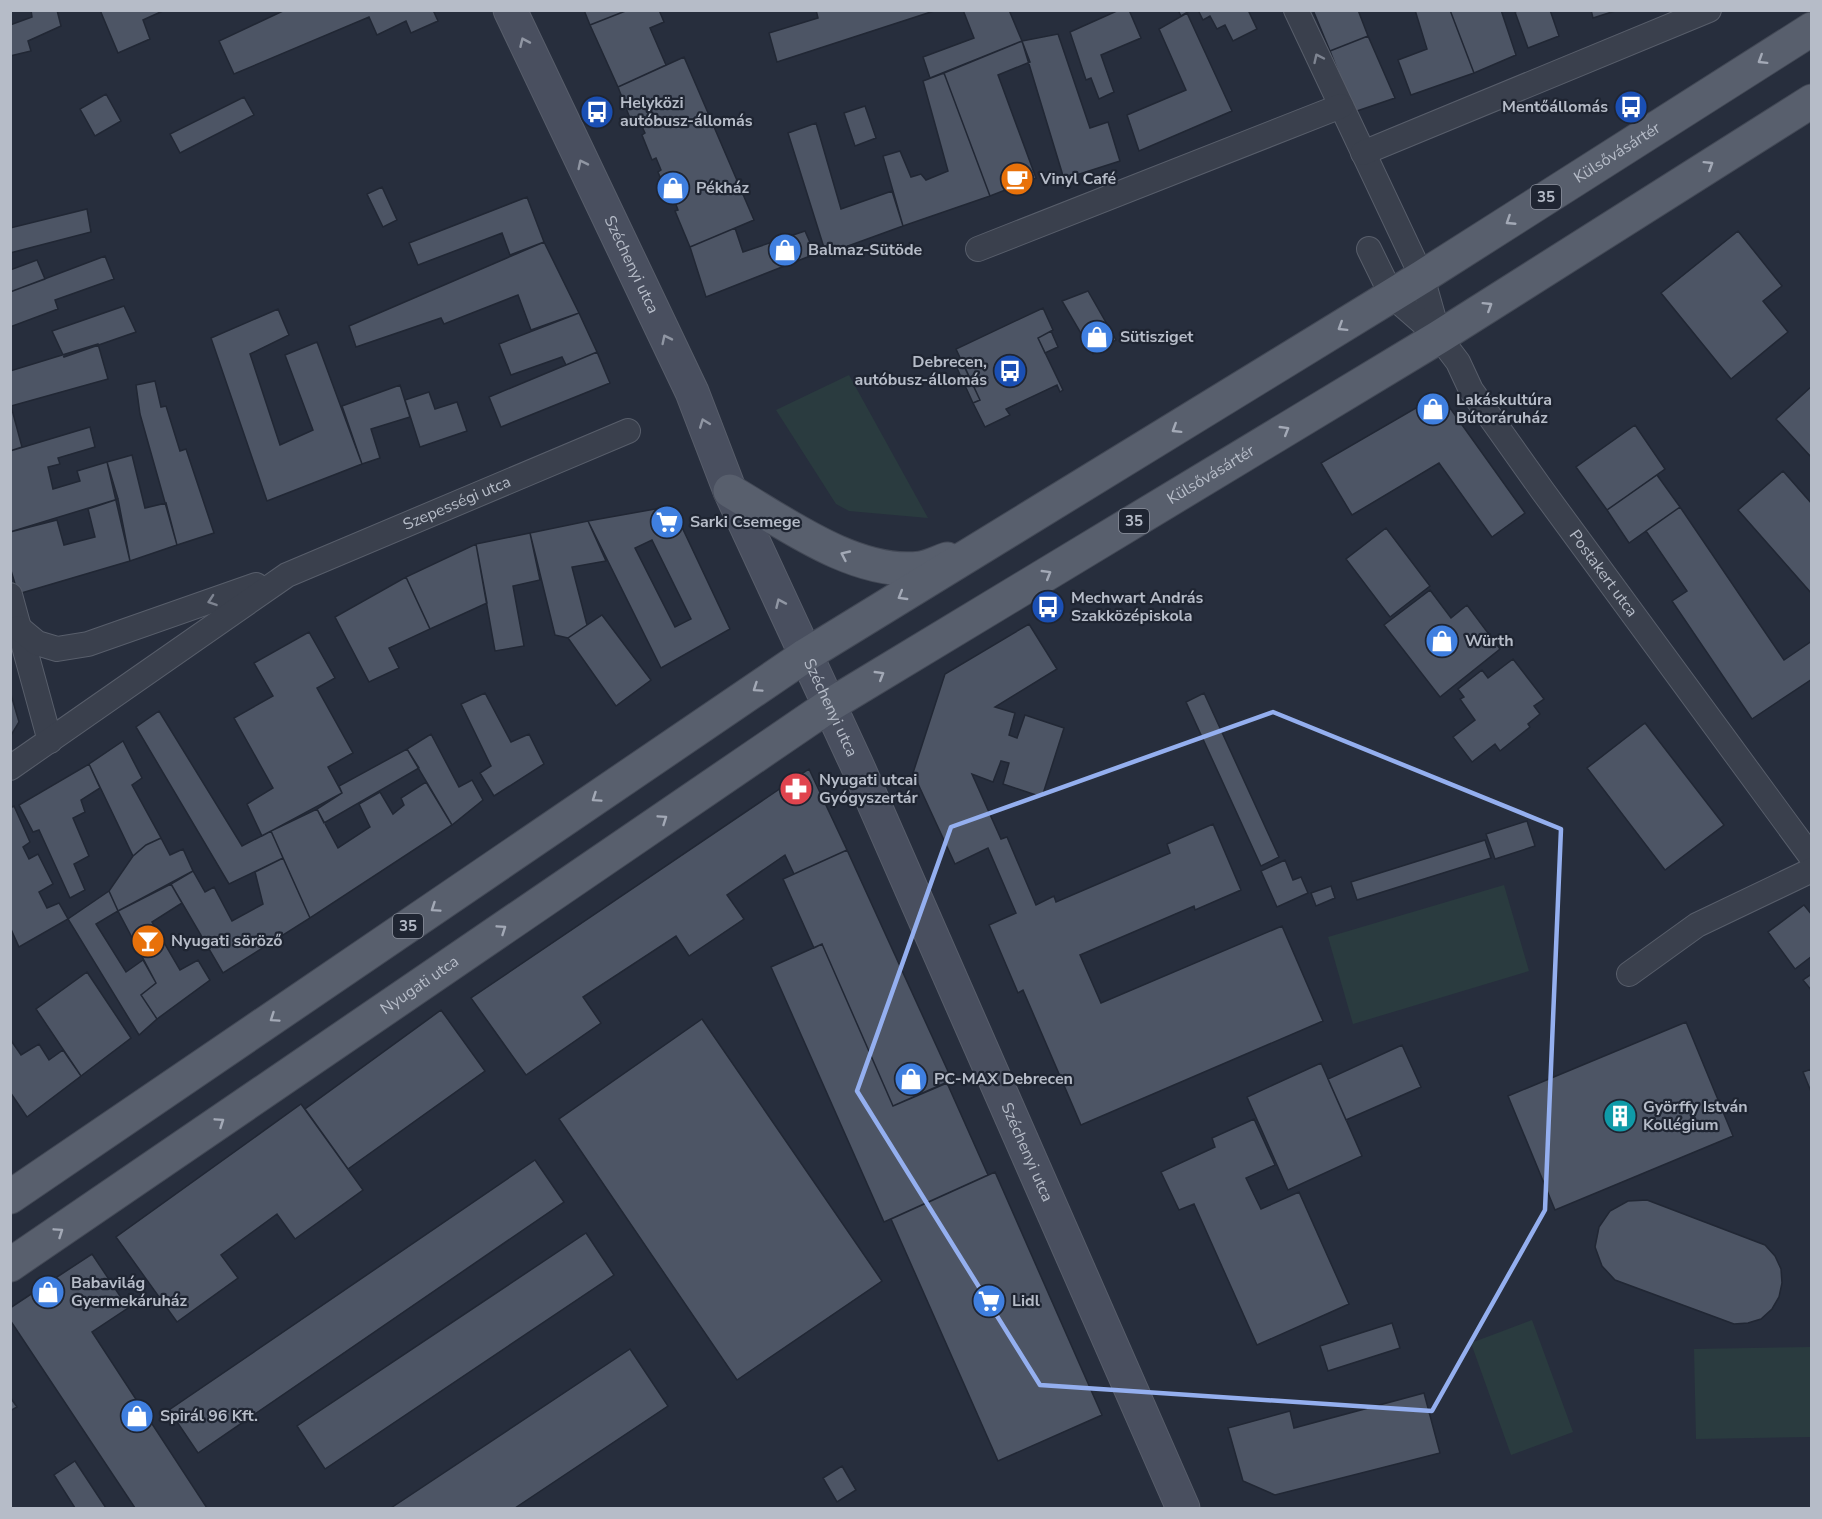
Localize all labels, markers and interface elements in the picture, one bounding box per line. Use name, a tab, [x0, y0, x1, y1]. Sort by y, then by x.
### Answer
one-way arrow	[519, 37, 531, 48]
one-way arrow	[1758, 52, 1768, 64]
one-way arrow	[1314, 54, 1326, 65]
bus stop icon: Mentőállomás	[1613, 89, 1649, 125]
place label: Helyközi autóbusz-állomás	[620, 92, 753, 132]
bus stop icon: Helyközi autóbusz-állomás	[579, 94, 615, 130]
place label: Mentőállomás	[1502, 96, 1608, 118]
street label: Külsővásártér	[1570, 117, 1665, 189]
one-way arrow	[577, 159, 589, 170]
cafe icon: Vinyl Café	[999, 161, 1035, 197]
one-way arrow	[1703, 162, 1714, 173]
place label: Vinyl Café	[1039, 168, 1117, 190]
shop icon: Pékház	[655, 170, 691, 206]
place label: Pékház	[696, 177, 749, 199]
road number: 35	[1531, 185, 1561, 209]
street label: Széchenyi utca	[599, 212, 664, 317]
one-way arrow	[1506, 213, 1516, 225]
shop icon: Balmaz-Sütöde	[767, 232, 803, 268]
place label: Balmaz-Sütöde	[808, 239, 923, 261]
one-way arrow	[1482, 301, 1492, 313]
shop icon: Sütisziget	[1079, 319, 1115, 355]
one-way arrow	[1338, 319, 1348, 331]
place label: Sütisziget	[1120, 326, 1194, 348]
one-way arrow	[662, 335, 674, 346]
place label: Debrecen, autóbusz-állomás	[854, 351, 987, 391]
bus stop icon: Debrecen, autóbusz-állomás	[992, 353, 1028, 389]
place label: Lakáskultúra Bútoráruház	[1456, 389, 1552, 429]
shop icon: Lakáskultúra Bútoráruház	[1415, 391, 1451, 427]
one-way arrow	[699, 418, 712, 429]
one-way arrow	[1172, 421, 1182, 433]
one-way arrow	[1279, 425, 1289, 437]
street label: Külsővásártér	[1163, 440, 1259, 510]
street label: Szepességi utca	[400, 471, 514, 536]
supermarket icon: Sarki Csemege	[649, 504, 685, 540]
road number: 35	[1119, 509, 1149, 533]
place label: Sarki Csemege	[690, 511, 801, 533]
street label: Postakert utca	[1564, 525, 1643, 621]
one-way arrow	[841, 550, 852, 562]
one-way arrow	[1041, 570, 1051, 582]
place label: Mechwart András Szakközépiskola	[1071, 587, 1204, 627]
one-way arrow	[898, 589, 908, 601]
bus stop icon: Mechwart András Szakközépiskola	[1030, 589, 1066, 625]
one-way arrow	[207, 593, 218, 606]
one-way arrow	[776, 598, 788, 609]
shop icon: Würth	[1424, 623, 1460, 659]
place label: Würth	[1465, 630, 1514, 652]
street label: Széchenyi utca	[798, 655, 863, 760]
one-way arrow	[874, 671, 884, 682]
one-way arrow	[753, 681, 764, 692]
place label: Nyugati utcai Gyógyszertár	[819, 769, 919, 809]
pharmacy icon: Nyugati utcai Gyógyszertár	[778, 771, 814, 807]
one-way arrow	[592, 791, 603, 802]
one-way arrow	[656, 815, 667, 826]
one-way arrow	[431, 901, 442, 912]
road number: 35	[393, 914, 423, 938]
bar icon: Nyugati söröző	[130, 923, 166, 959]
one-way arrow	[495, 925, 506, 936]
place label: Nyugati söröző	[171, 930, 283, 952]
street label: Nyugati utca	[376, 951, 463, 1020]
one-way arrow	[269, 1011, 280, 1022]
shop icon: PC-MAX Debrecen	[893, 1061, 929, 1097]
place label: PC-MAX Debrecen	[934, 1068, 1073, 1090]
place label: Györffy István Kollégium	[1643, 1096, 1748, 1136]
building icon: Györffy István Kollégium	[1602, 1098, 1638, 1134]
street label: Széchenyi utca	[995, 1099, 1058, 1205]
one-way arrow	[213, 1118, 224, 1129]
one-way arrow	[52, 1228, 63, 1239]
place label: Babavilág Gyermekáruház	[71, 1272, 188, 1312]
shop icon: Babavilág Gyermekáruház	[30, 1274, 66, 1310]
supermarket icon: Lidl	[971, 1283, 1007, 1319]
place label: Lidl	[1012, 1290, 1040, 1312]
shop icon: Spirál 96 Kft.	[119, 1398, 155, 1434]
place label: Spirál 96 Kft.	[160, 1405, 258, 1427]

